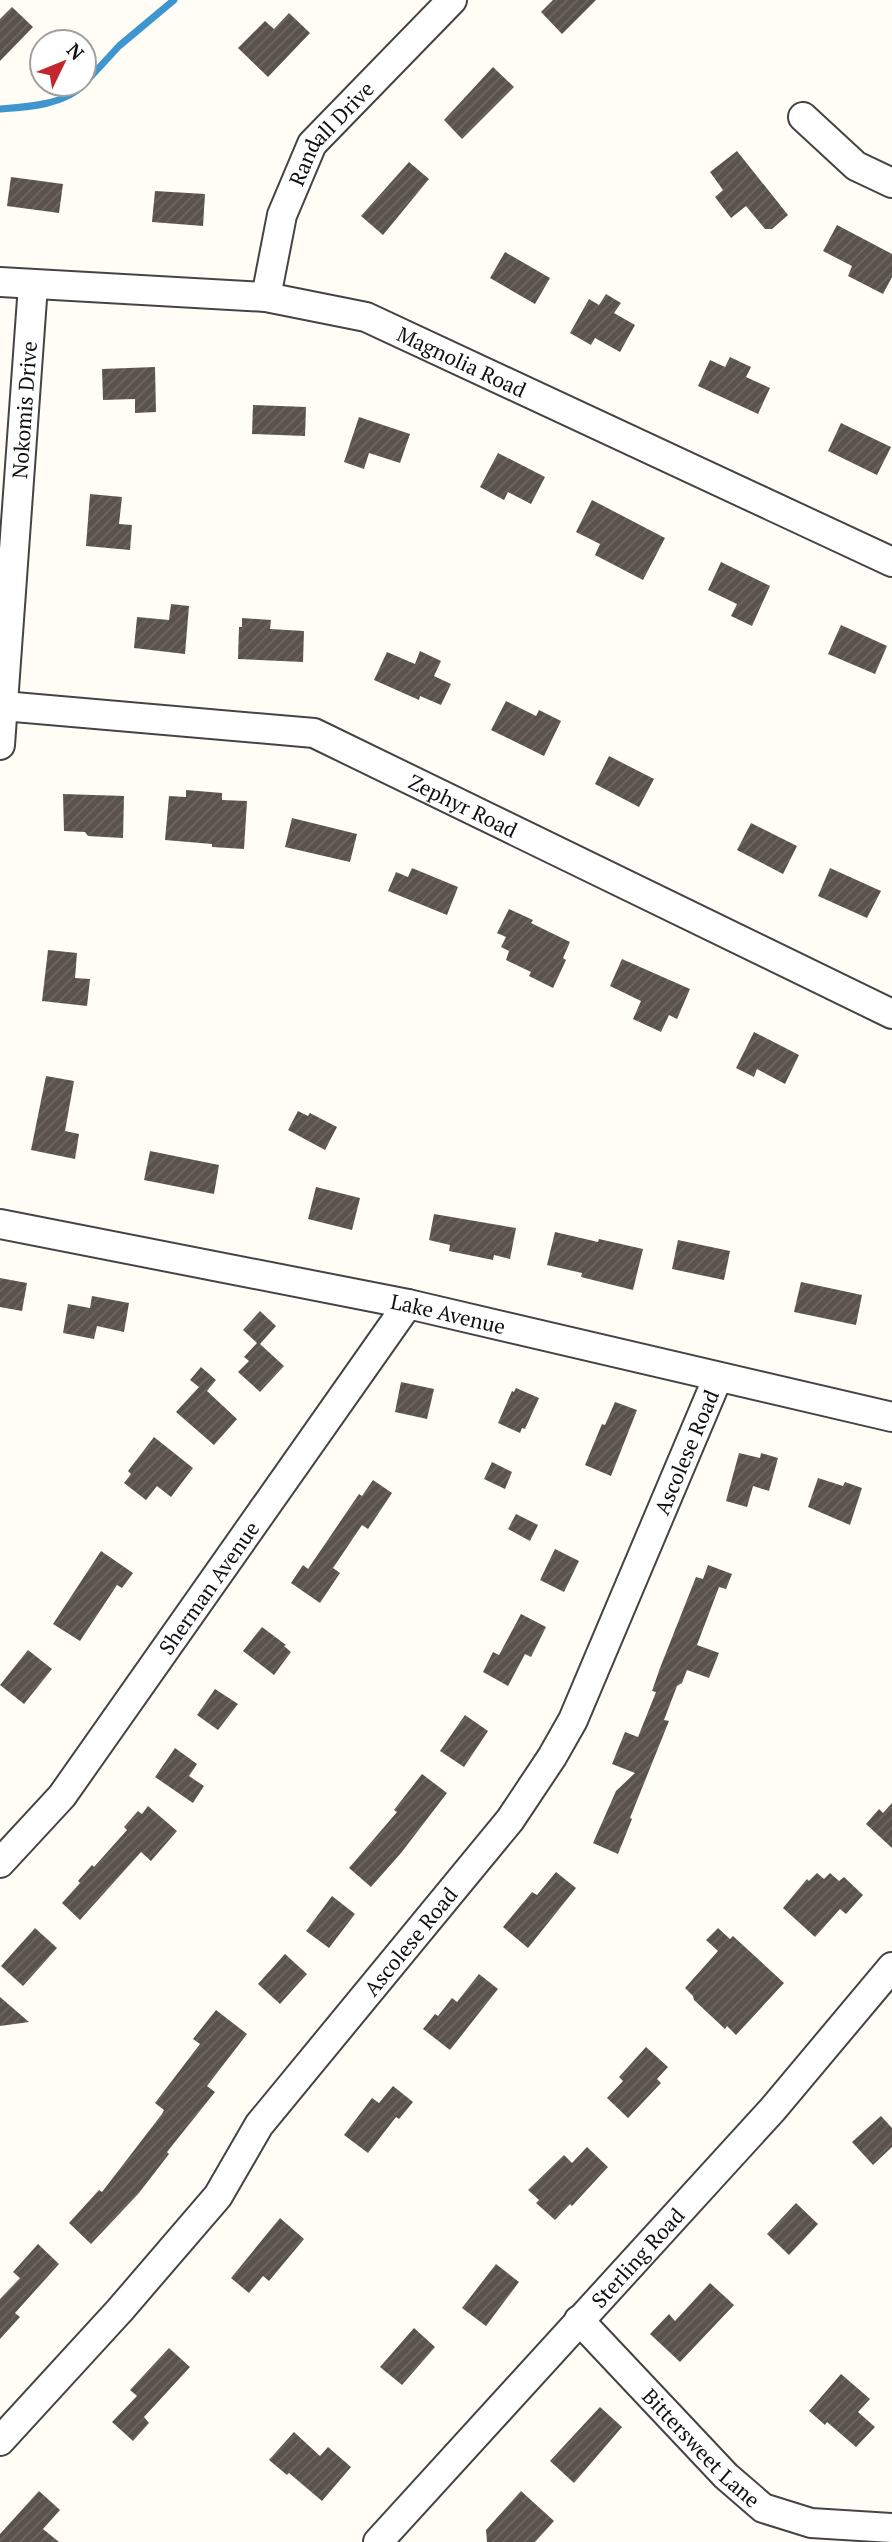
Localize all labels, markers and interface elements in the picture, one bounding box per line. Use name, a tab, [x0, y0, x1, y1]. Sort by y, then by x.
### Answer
north arrow	[28, 28, 98, 98]
text: N	[62, 37, 90, 65]
street label: Randall Drive	[282, 75, 380, 190]
street label: Magnolia Road	[393, 320, 531, 404]
street label: Nokomis Drive	[5, 340, 43, 480]
street label: Zephyr Road	[404, 767, 523, 844]
street label: Lake Avenue	[388, 1287, 508, 1340]
street label: Ascolese Road	[647, 1385, 725, 1519]
street label: Sherman Avenue	[152, 1515, 265, 1660]
street label: Ascolese Road	[357, 1881, 464, 2001]
street label: Sterling Road	[585, 2201, 690, 2314]
street label: Bittersweet Lane	[636, 2382, 766, 2513]

